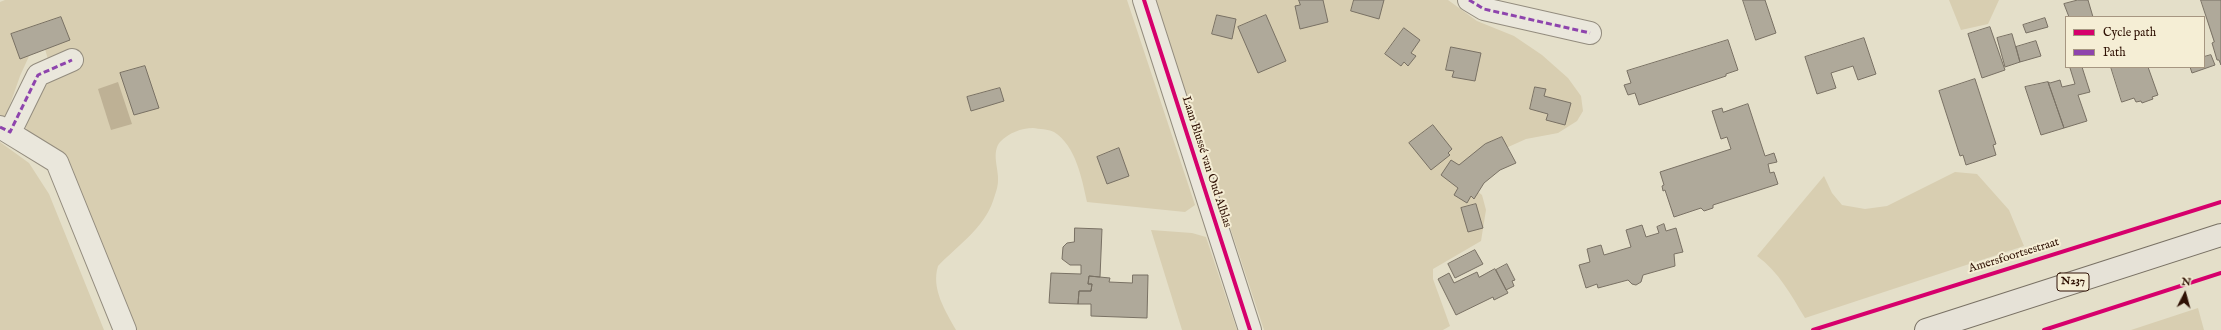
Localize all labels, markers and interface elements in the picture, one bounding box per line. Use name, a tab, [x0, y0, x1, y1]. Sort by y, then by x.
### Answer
legend	[2065, 16, 2205, 68]
text: Cycle path	[2103, 25, 2156, 40]
text: Path	[2103, 45, 2126, 60]
street label: Laan Blussé van Oud Alblas	[1178, 95, 1234, 229]
street label: Amersfoortsestraat	[1967, 235, 2061, 277]
road number: N237	[2057, 273, 2089, 291]
north arrow	[2165, 274, 2205, 314]
text: N	[2181, 275, 2192, 290]

